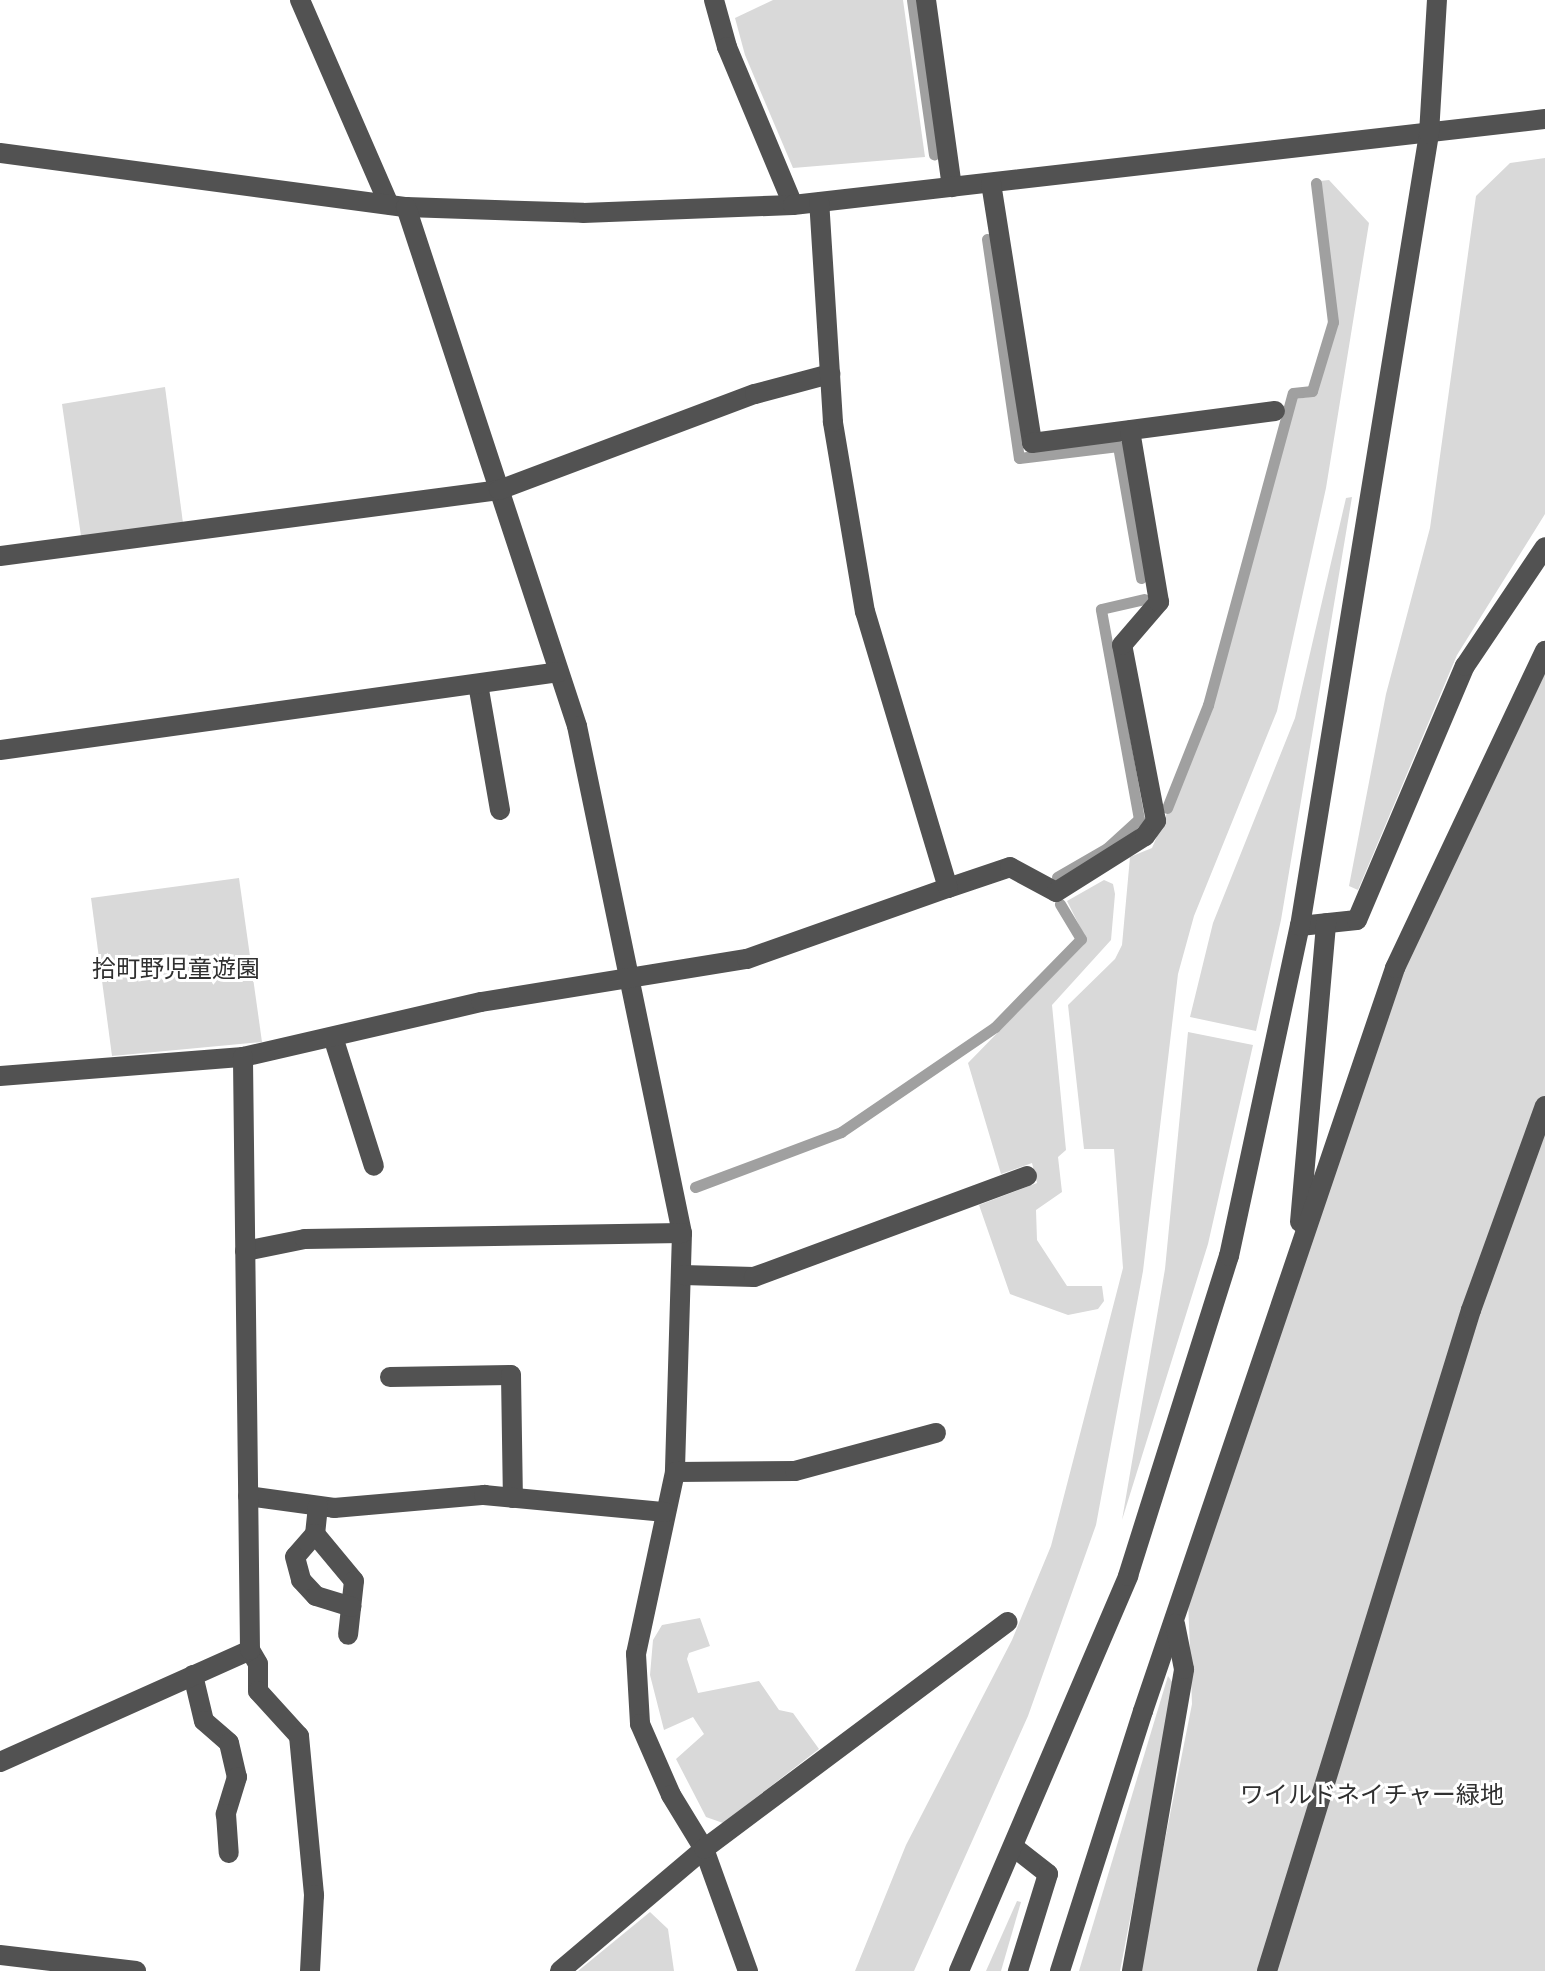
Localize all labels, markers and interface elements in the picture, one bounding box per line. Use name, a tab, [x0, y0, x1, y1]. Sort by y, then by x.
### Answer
park label: 拾町野児童遊園	[92, 956, 260, 984]
park label: ワイルドネイチャー緑地	[1240, 1782, 1504, 1810]

